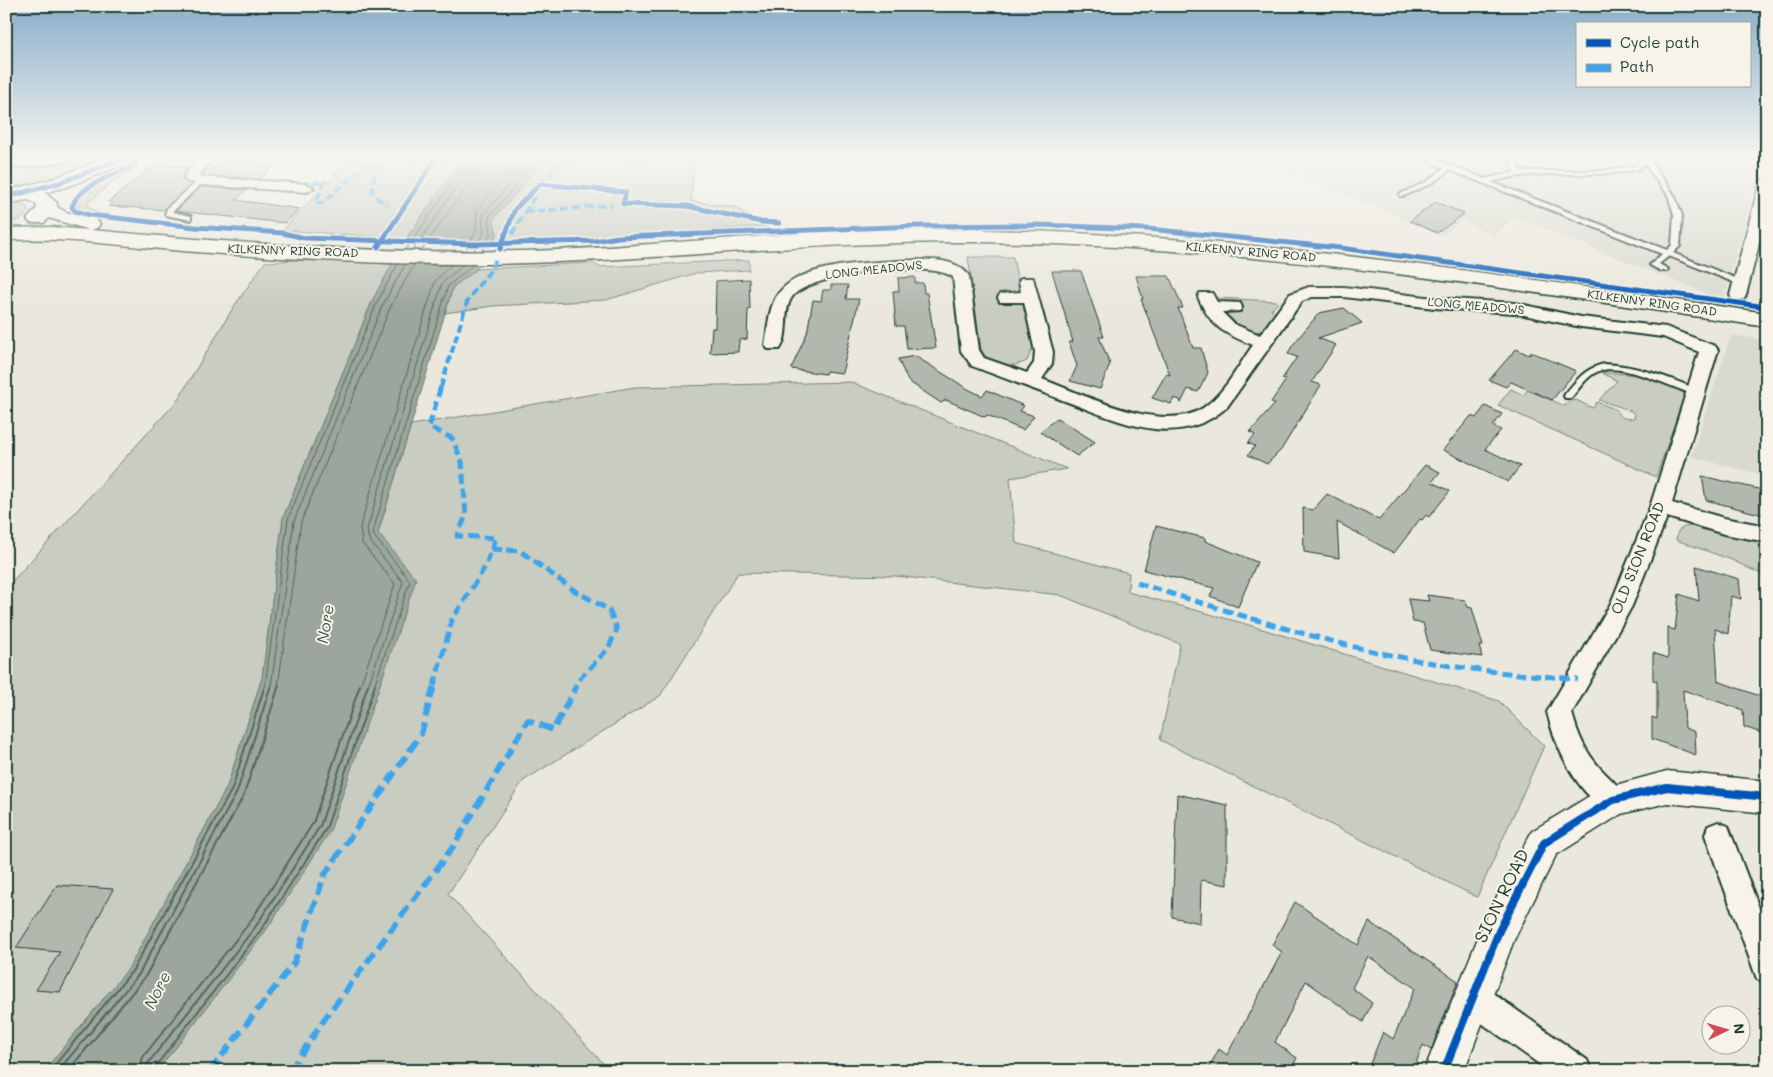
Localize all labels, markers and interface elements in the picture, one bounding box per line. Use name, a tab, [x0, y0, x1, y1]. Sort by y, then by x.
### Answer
legend	[1576, 22, 1750, 88]
text: Cycle path	[1620, 32, 1699, 52]
text: Path	[1620, 56, 1654, 76]
street label: KILKENNY RING ROAD	[1185, 237, 1317, 265]
street label: KILKENNY RING ROAD	[227, 240, 359, 260]
street label: LONG MEADOWS	[825, 256, 923, 282]
street label: KILKENNY RING ROAD	[1586, 285, 1718, 319]
street label: LONG MEADOWS	[1427, 293, 1525, 317]
street label: OLD SION ROAD	[1605, 498, 1669, 617]
water label: Nore	[311, 603, 338, 645]
street label: SION ROAD	[1468, 844, 1534, 947]
water label: Nore	[138, 967, 175, 1012]
north arrow	[1700, 1004, 1750, 1054]
text: N	[1730, 1023, 1749, 1035]

